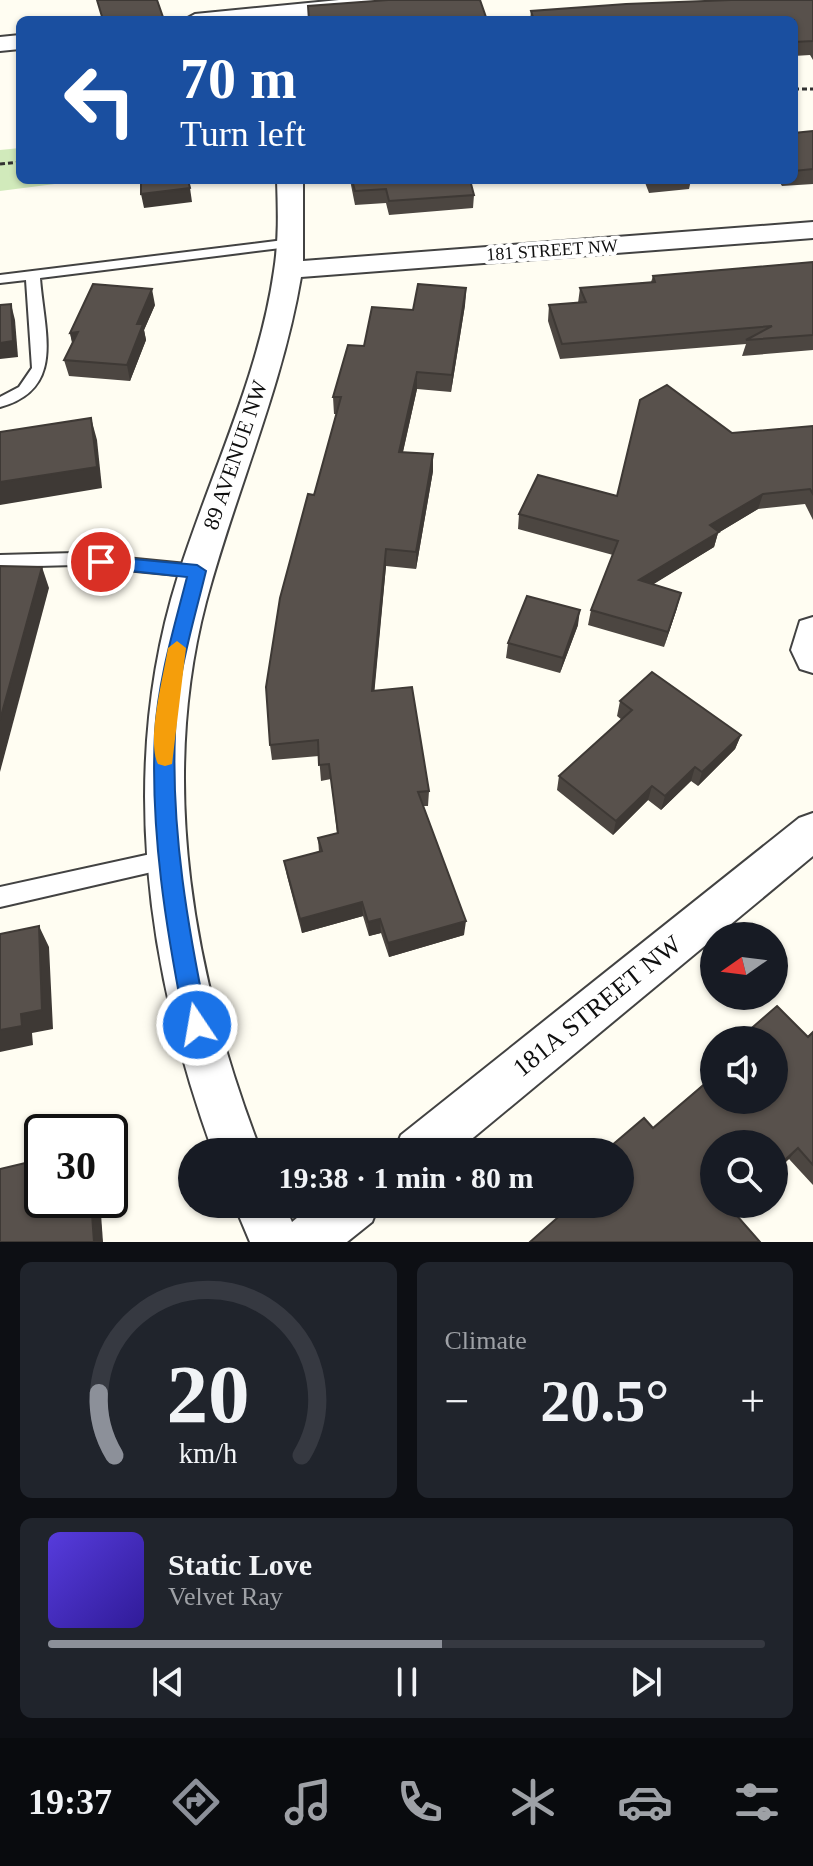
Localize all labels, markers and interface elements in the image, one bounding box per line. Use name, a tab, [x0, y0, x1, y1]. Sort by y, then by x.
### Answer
icon: left	[48, 48, 152, 152]
text: 70 m	[180, 48, 297, 110]
text: Turn left	[180, 114, 306, 154]
street label: 181 STREET NW	[486, 235, 618, 265]
street label: 89 AVENUE NW	[198, 377, 272, 533]
pin	[67, 528, 135, 596]
icon: arrive	[79, 540, 123, 584]
north arrow	[700, 922, 788, 1010]
map controls	[700, 922, 788, 1218]
street label: 181A STREET NW	[507, 929, 687, 1083]
position arrow	[155, 983, 239, 1067]
button: sound	[700, 1026, 788, 1114]
speed limit sign: 30	[24, 1114, 128, 1218]
button: search	[700, 1130, 788, 1218]
text: 19:38 · 1 min · 80 m	[279, 1161, 534, 1194]
text: Climate	[445, 1326, 527, 1355]
text: 20	[167, 1348, 250, 1440]
text: 20.5°	[540, 1368, 669, 1434]
text: −	[445, 1377, 469, 1426]
text: +	[740, 1377, 765, 1426]
text: km/h	[179, 1438, 238, 1469]
text: Static Love	[168, 1548, 312, 1581]
text: Velvet Ray	[168, 1582, 283, 1611]
icon: previous	[146, 1660, 190, 1704]
icon: pause	[385, 1660, 429, 1704]
icon: next	[624, 1660, 668, 1704]
icon: directions	[168, 1774, 224, 1830]
icon: music	[280, 1774, 336, 1830]
icon: phone	[392, 1774, 448, 1830]
icon: climate	[505, 1774, 561, 1830]
icon: car	[617, 1774, 673, 1830]
icon: filters	[729, 1774, 785, 1830]
text: 19:37	[28, 1782, 112, 1822]

